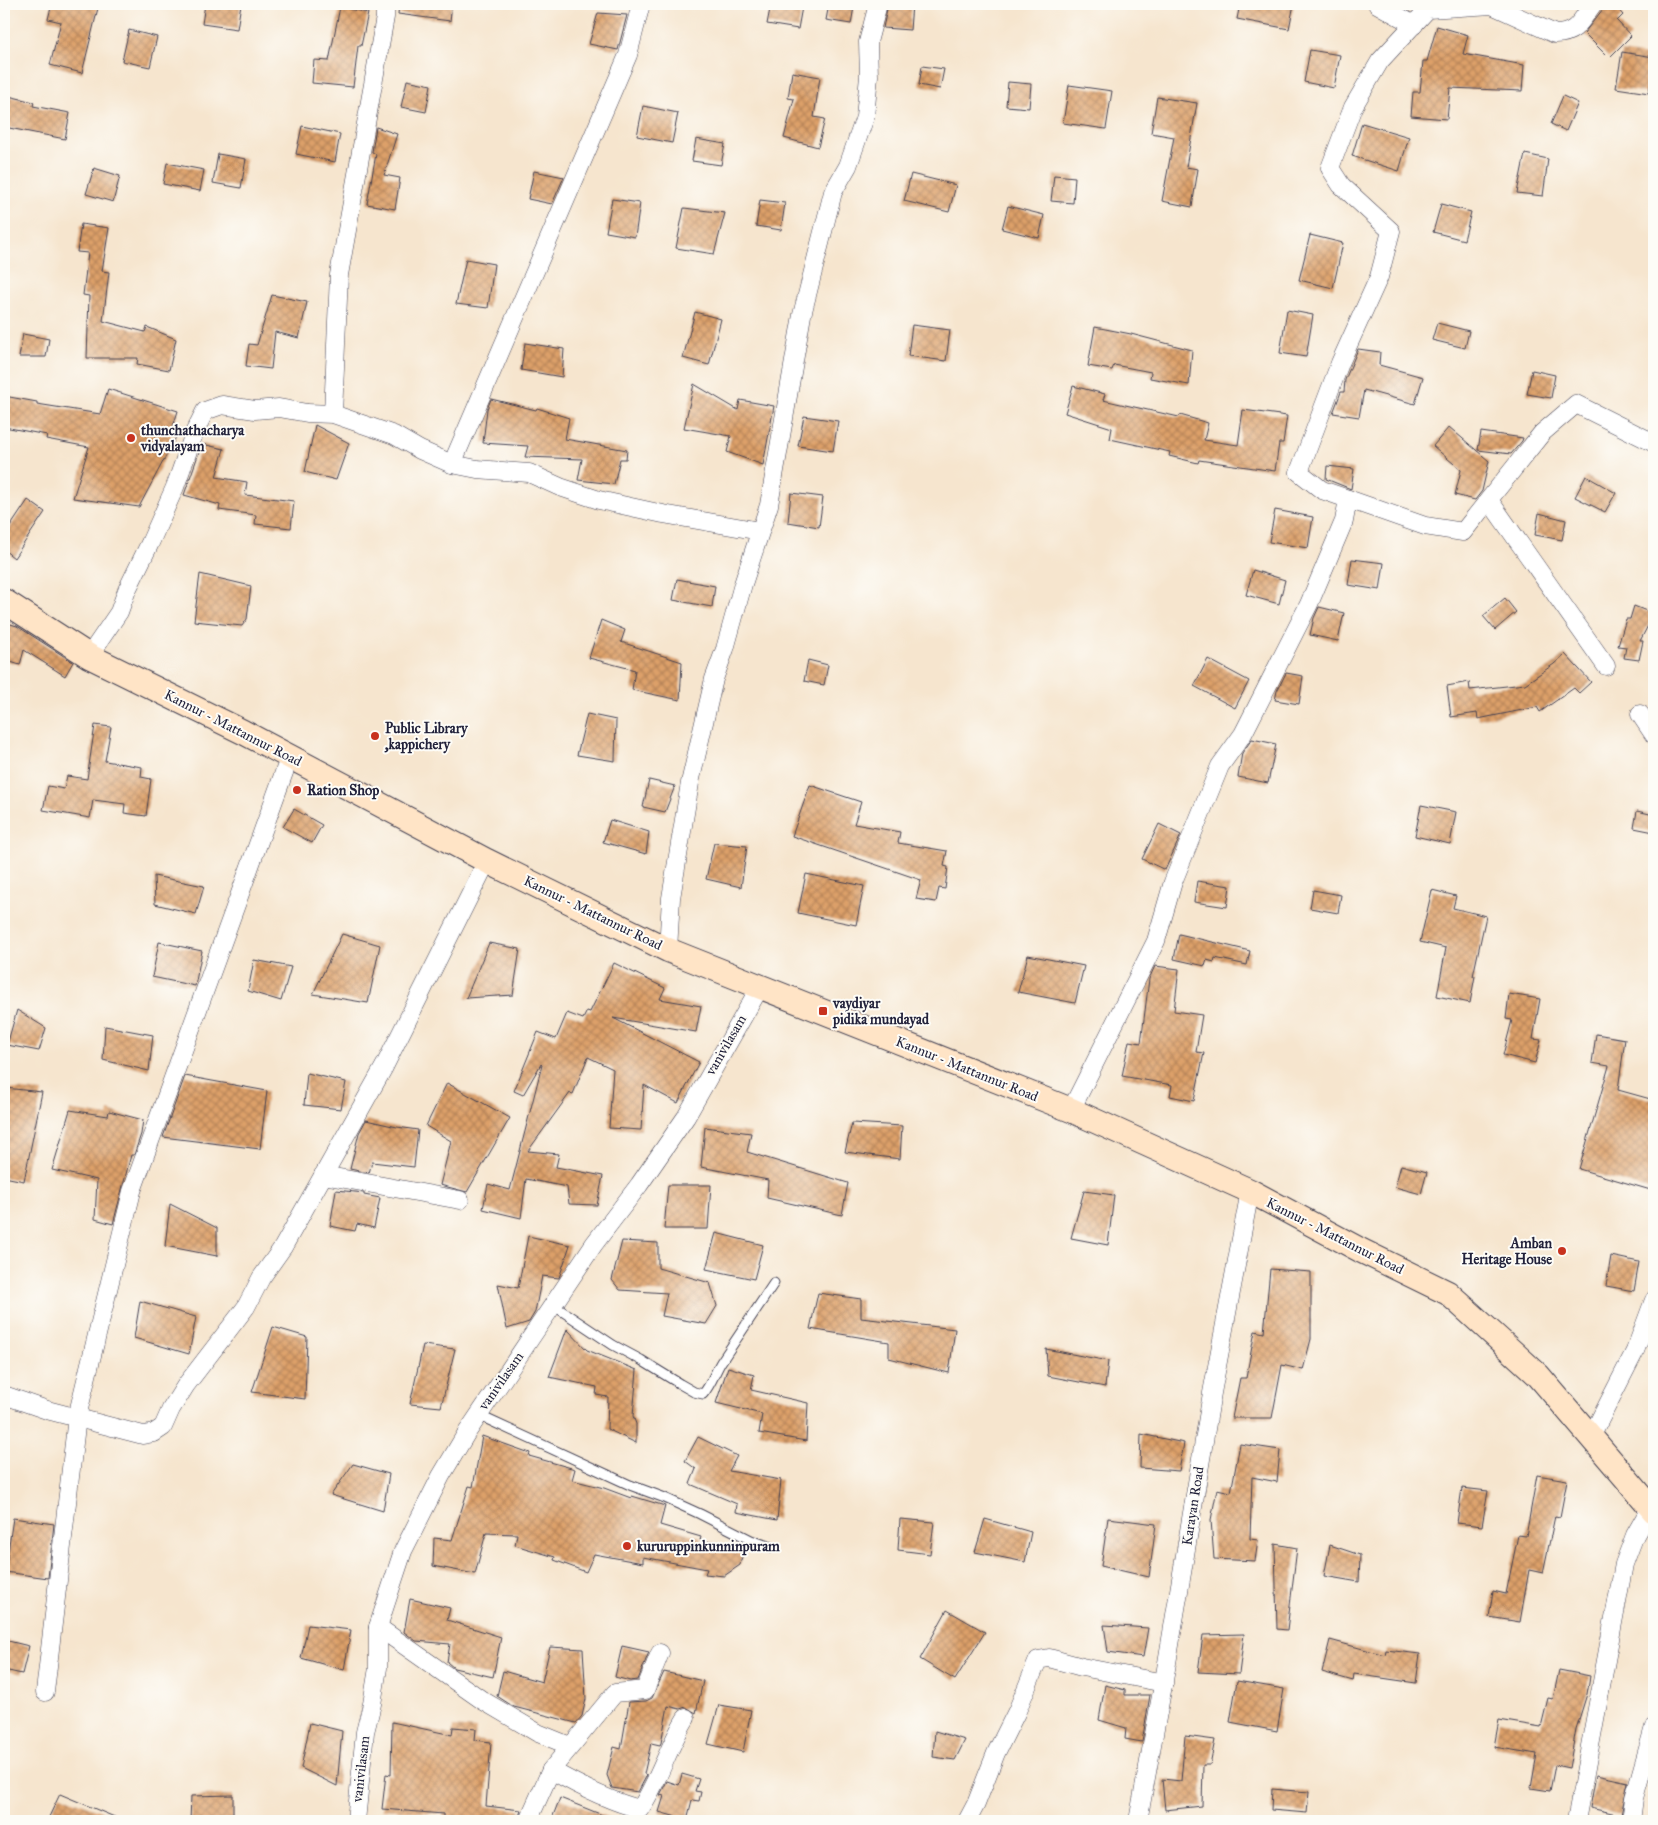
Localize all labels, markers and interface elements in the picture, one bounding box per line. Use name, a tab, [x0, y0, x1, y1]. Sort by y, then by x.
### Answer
place label: thunchathacharya vidyalayam	[140, 422, 245, 456]
marker: thunchathacharya vidyalayam	[125, 432, 137, 444]
street label: Kannur - Mattannur Road	[161, 686, 305, 770]
place label: Public Library ,kappichery	[384, 720, 469, 754]
marker: Public Library ,kappichery	[369, 730, 381, 742]
place label: Ration Shop	[307, 782, 379, 800]
marker: Ration Shop	[291, 784, 303, 796]
street label: Kannur - Mattannur Road	[521, 872, 665, 954]
place label: vaydiyar pidika mundayad	[832, 995, 930, 1029]
marker: vaydiyar pidika mundayad	[817, 1005, 829, 1017]
street label: vanivilasam	[701, 1012, 750, 1079]
street label: Kannur - Mattannur Road	[893, 1033, 1041, 1105]
street label: Kannur - Mattannur Road	[1263, 1194, 1407, 1278]
place label: Amban Heritage House	[1461, 1235, 1552, 1269]
marker: Amban Heritage House	[1556, 1245, 1568, 1257]
street label: vanivilasam	[474, 1349, 527, 1414]
street label: Karayan Road	[1178, 1465, 1208, 1547]
place label: kururuppinkunninpuram	[637, 1538, 780, 1556]
marker: kururuppinkunninpuram	[621, 1540, 633, 1552]
street label: vanivilasam	[348, 1734, 374, 1804]

